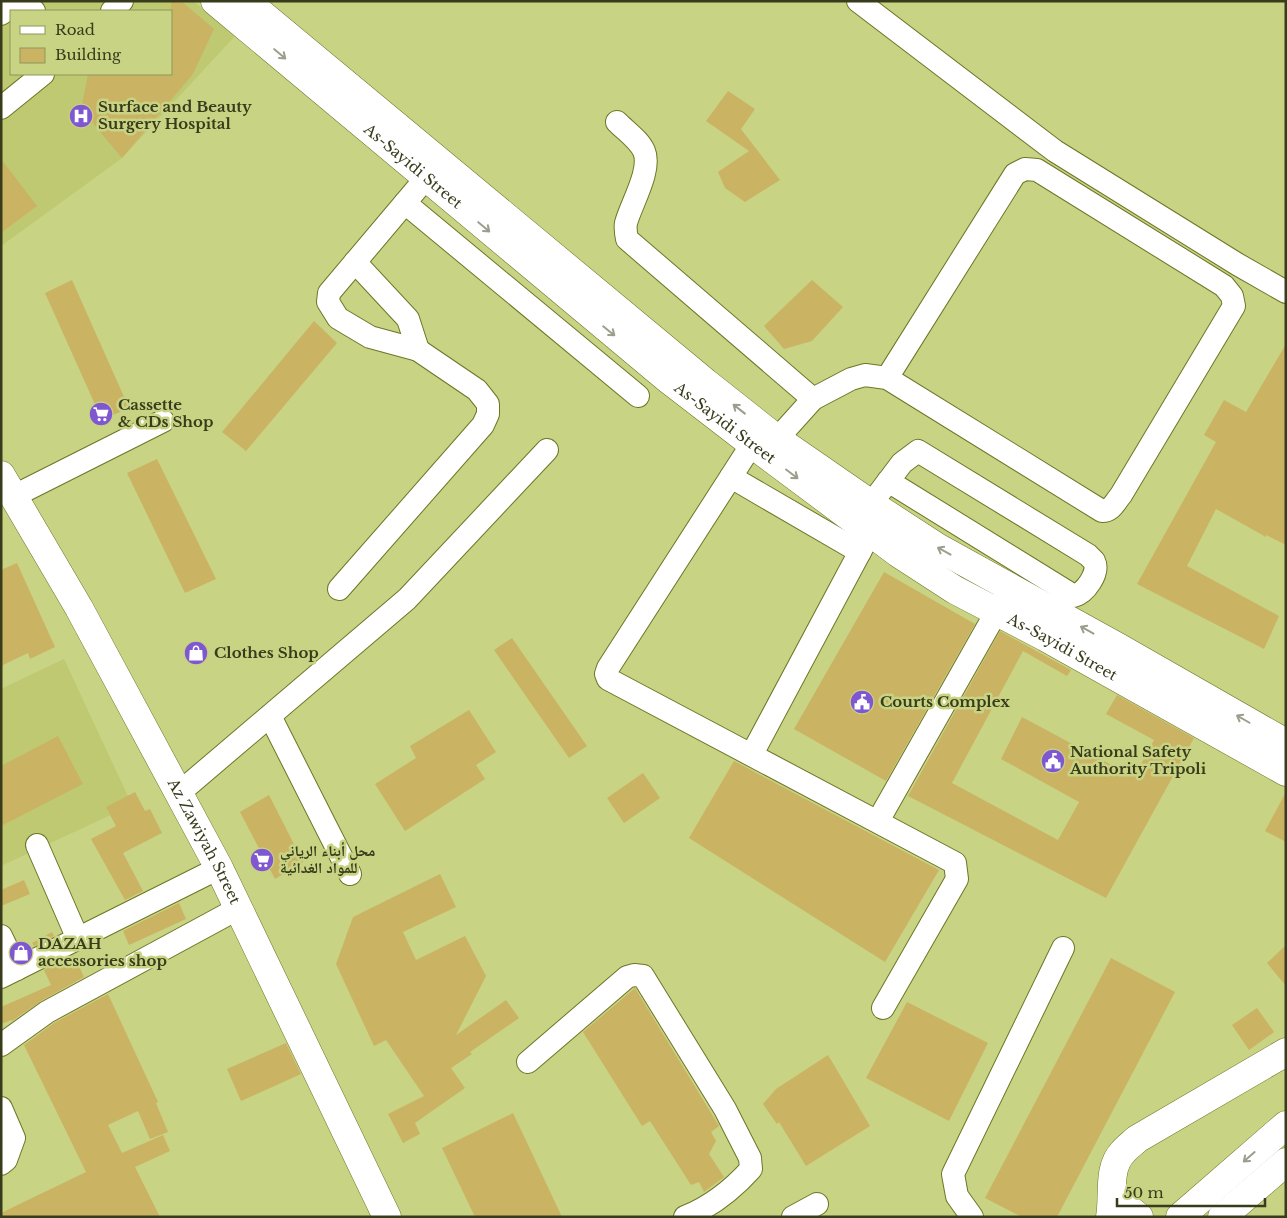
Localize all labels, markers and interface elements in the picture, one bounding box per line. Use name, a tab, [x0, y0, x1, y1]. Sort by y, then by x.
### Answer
legend	[10, 10, 172, 75]
text: Road	[55, 20, 95, 39]
text: Building	[55, 45, 122, 64]
one-way arrow	[273, 49, 286, 60]
place label: Surface and Beauty Surgery Hospital	[98, 97, 252, 133]
hospital icon: Surface and Beauty Surgery Hospital	[68, 103, 94, 129]
street label: As-Sayidi Street	[359, 119, 467, 213]
one-way arrow	[478, 221, 491, 232]
one-way arrow	[603, 325, 616, 336]
street label: As-Sayidi Street	[670, 377, 780, 468]
place label: Cassette & CDs Shop	[118, 395, 213, 431]
supermarket icon: Cassette & CDs Shop	[88, 401, 114, 427]
one-way arrow	[733, 403, 746, 414]
one-way arrow	[785, 469, 799, 479]
one-way arrow	[938, 546, 952, 556]
street label: As-Sayidi Street	[1003, 609, 1121, 685]
one-way arrow	[1079, 625, 1094, 635]
shop icon: Clothes Shop	[183, 640, 209, 666]
place label: Clothes Shop	[214, 643, 319, 662]
public building icon: Courts Complex	[849, 689, 875, 715]
place label: Courts Complex	[880, 692, 1010, 711]
one-way arrow	[1237, 713, 1251, 723]
place label: National Safety Authority Tripoli	[1069, 742, 1207, 778]
public building icon: National Safety Authority Tripoli	[1040, 748, 1066, 774]
street label: Az Zawiyah Street	[163, 774, 245, 907]
place label: محل أبناء الرياني للمواد الغدائية	[280, 841, 375, 877]
supermarket icon: محل أبناء الرياني للمواد الغدائية	[249, 847, 275, 873]
place label: DAZAH accessories shop	[38, 934, 167, 970]
shop icon: DAZAH accessories shop	[8, 940, 34, 966]
one-way arrow	[1242, 1151, 1255, 1162]
scale bar	[1117, 1176, 1264, 1208]
text: 50 m	[1124, 1183, 1164, 1202]

